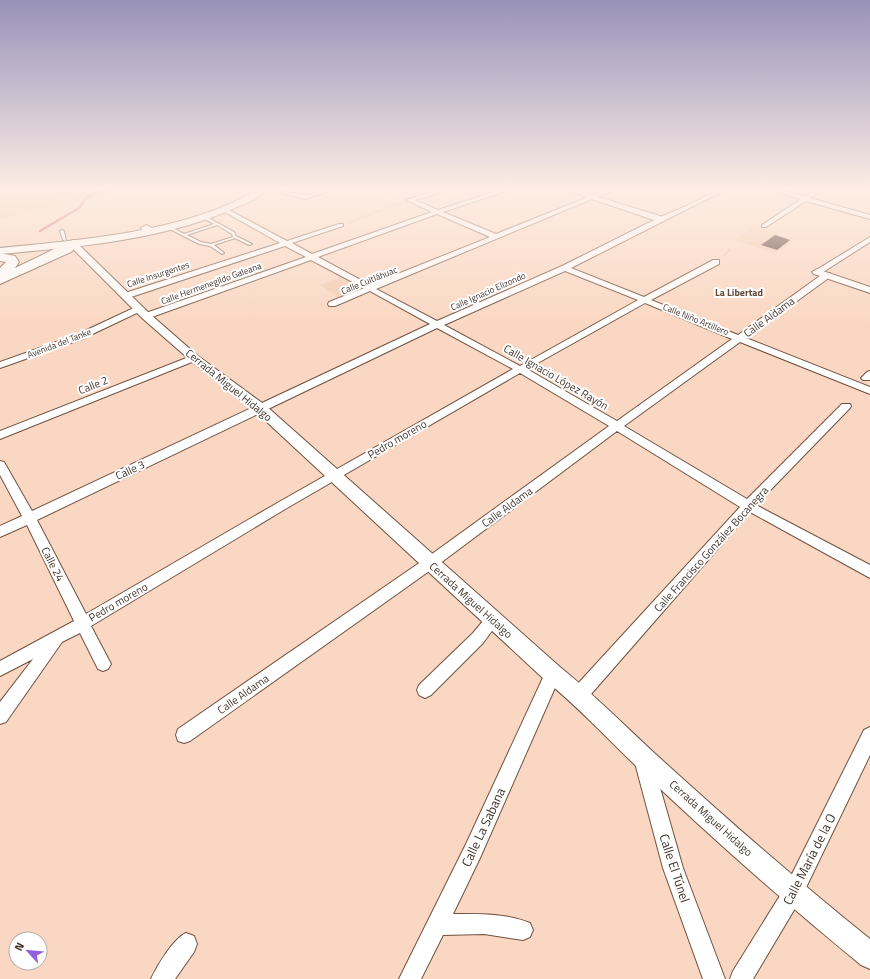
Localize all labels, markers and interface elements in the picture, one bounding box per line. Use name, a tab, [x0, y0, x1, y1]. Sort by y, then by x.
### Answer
street label: Calle Insurgentes	[125, 258, 191, 290]
street label: Calle Hermenegildo Galeana	[159, 259, 263, 307]
street label: Calle Cuitláhuac	[339, 263, 399, 297]
street label: Calle Ignacio Elizondo	[448, 268, 528, 313]
district label: La Libertad	[715, 285, 763, 300]
street label: Calle Aldama	[740, 293, 798, 341]
street label: Calle Niño Artillero	[661, 300, 731, 338]
street label: Avenida del Tanke	[25, 325, 93, 361]
street label: Calle Ignacio López Rayón	[501, 340, 611, 414]
street label: Cerrada Miguel Hidalgo	[182, 345, 276, 425]
street label: Calle 2	[76, 372, 110, 398]
street label: Pedro moreno	[365, 416, 430, 462]
street label: Calle 3	[113, 456, 147, 484]
street label: Calle Francisco González Bocanegra	[650, 482, 772, 615]
street label: Calle Aldama	[478, 483, 536, 531]
street label: Calle 24	[38, 544, 68, 584]
street label: Cerrada Miguel Hidalgo	[426, 558, 516, 642]
street label: Pedro moreno	[86, 579, 151, 625]
street label: Calle Aldama	[214, 670, 272, 718]
street label: Cerrada Miguel Hidalgo	[666, 776, 756, 860]
street label: Calle La Sabana	[456, 784, 510, 870]
street label: Calle María de la O	[777, 810, 841, 908]
street label: Calle El Túnel	[654, 831, 696, 905]
north arrow	[8, 931, 48, 971]
text: N	[10, 939, 28, 953]

